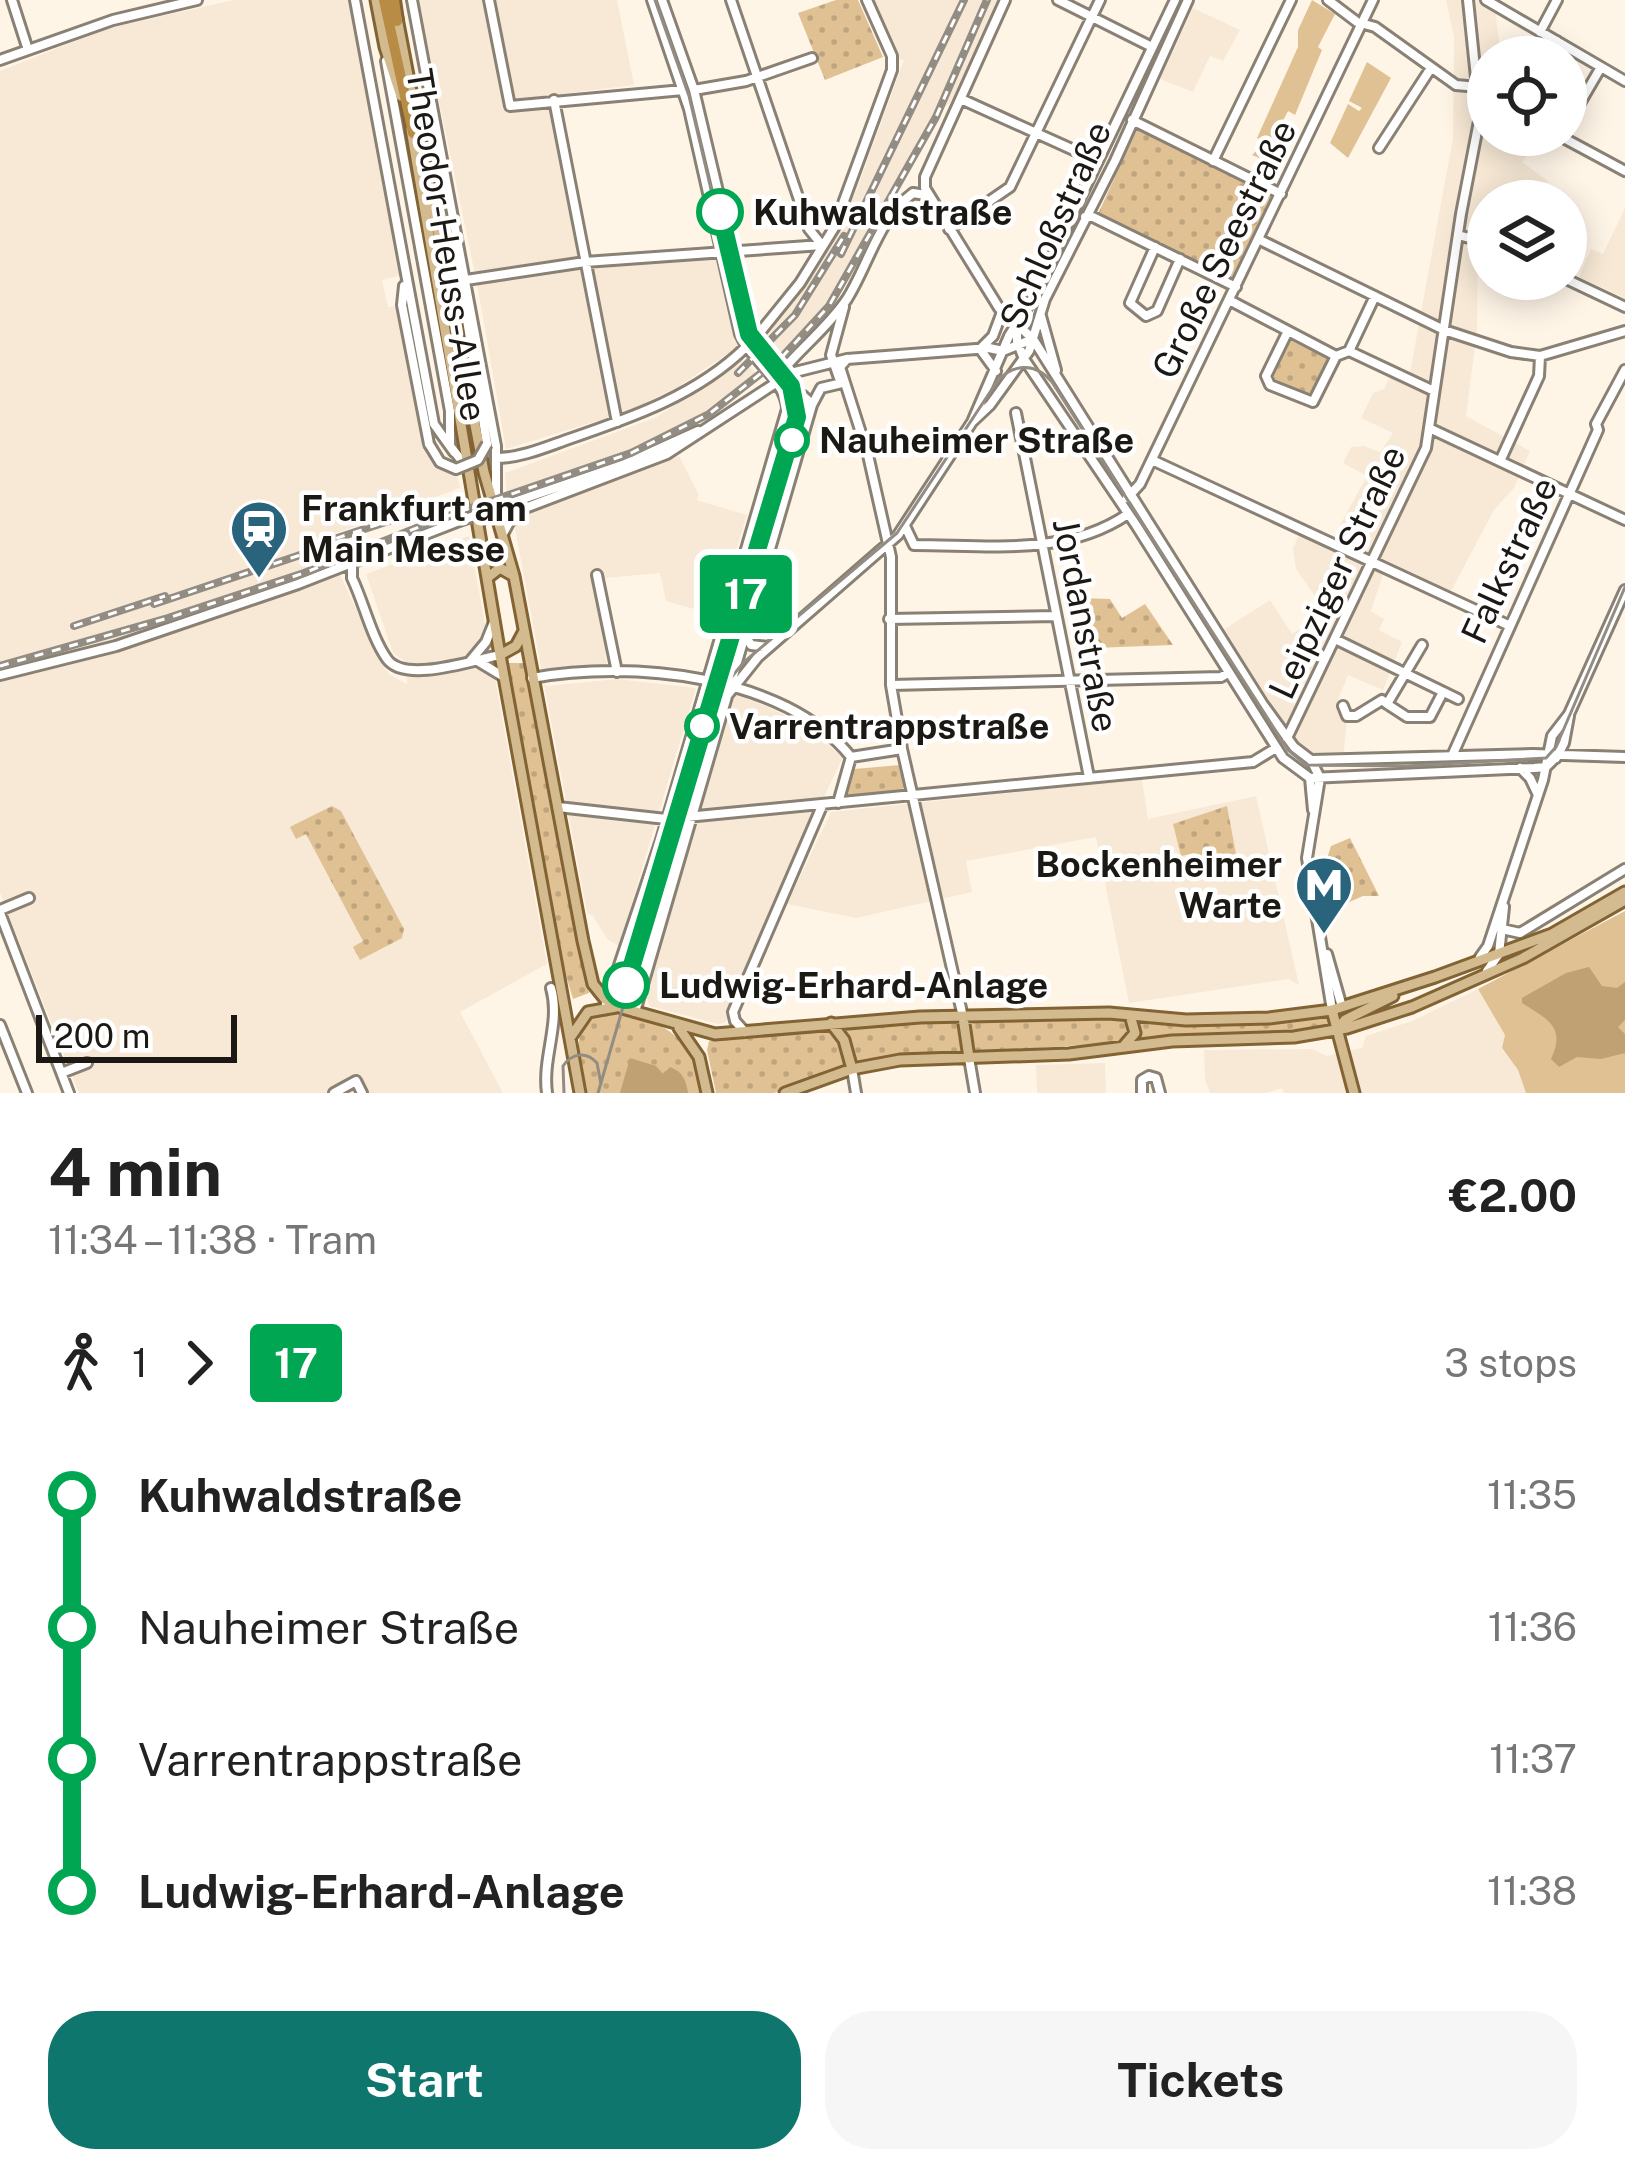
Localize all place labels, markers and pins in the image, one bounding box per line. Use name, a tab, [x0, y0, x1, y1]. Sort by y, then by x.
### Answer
marker: Kuhwaldstraße	[698, 190, 742, 234]
place label: Kuhwaldstraße	[753, 191, 1013, 233]
place label: Nauheimer Straße	[819, 419, 1134, 461]
marker: Nauheimer Straße	[776, 424, 808, 456]
place label: Frankfurt am Main Messe	[301, 487, 527, 570]
station icon: Frankfurt am Main Messe	[228, 498, 290, 580]
place label: Varrentrappstraße	[729, 705, 1049, 747]
marker: Varrentrappstraße	[686, 710, 718, 742]
place label: Bockenheimer Warte	[1035, 843, 1282, 926]
metro station icon: Bockenheimer Warte	[1293, 854, 1355, 936]
marker: Ludwig-Erhard-Anlage	[604, 963, 648, 1007]
place label: Ludwig-Erhard-Anlage	[659, 964, 1048, 1006]

